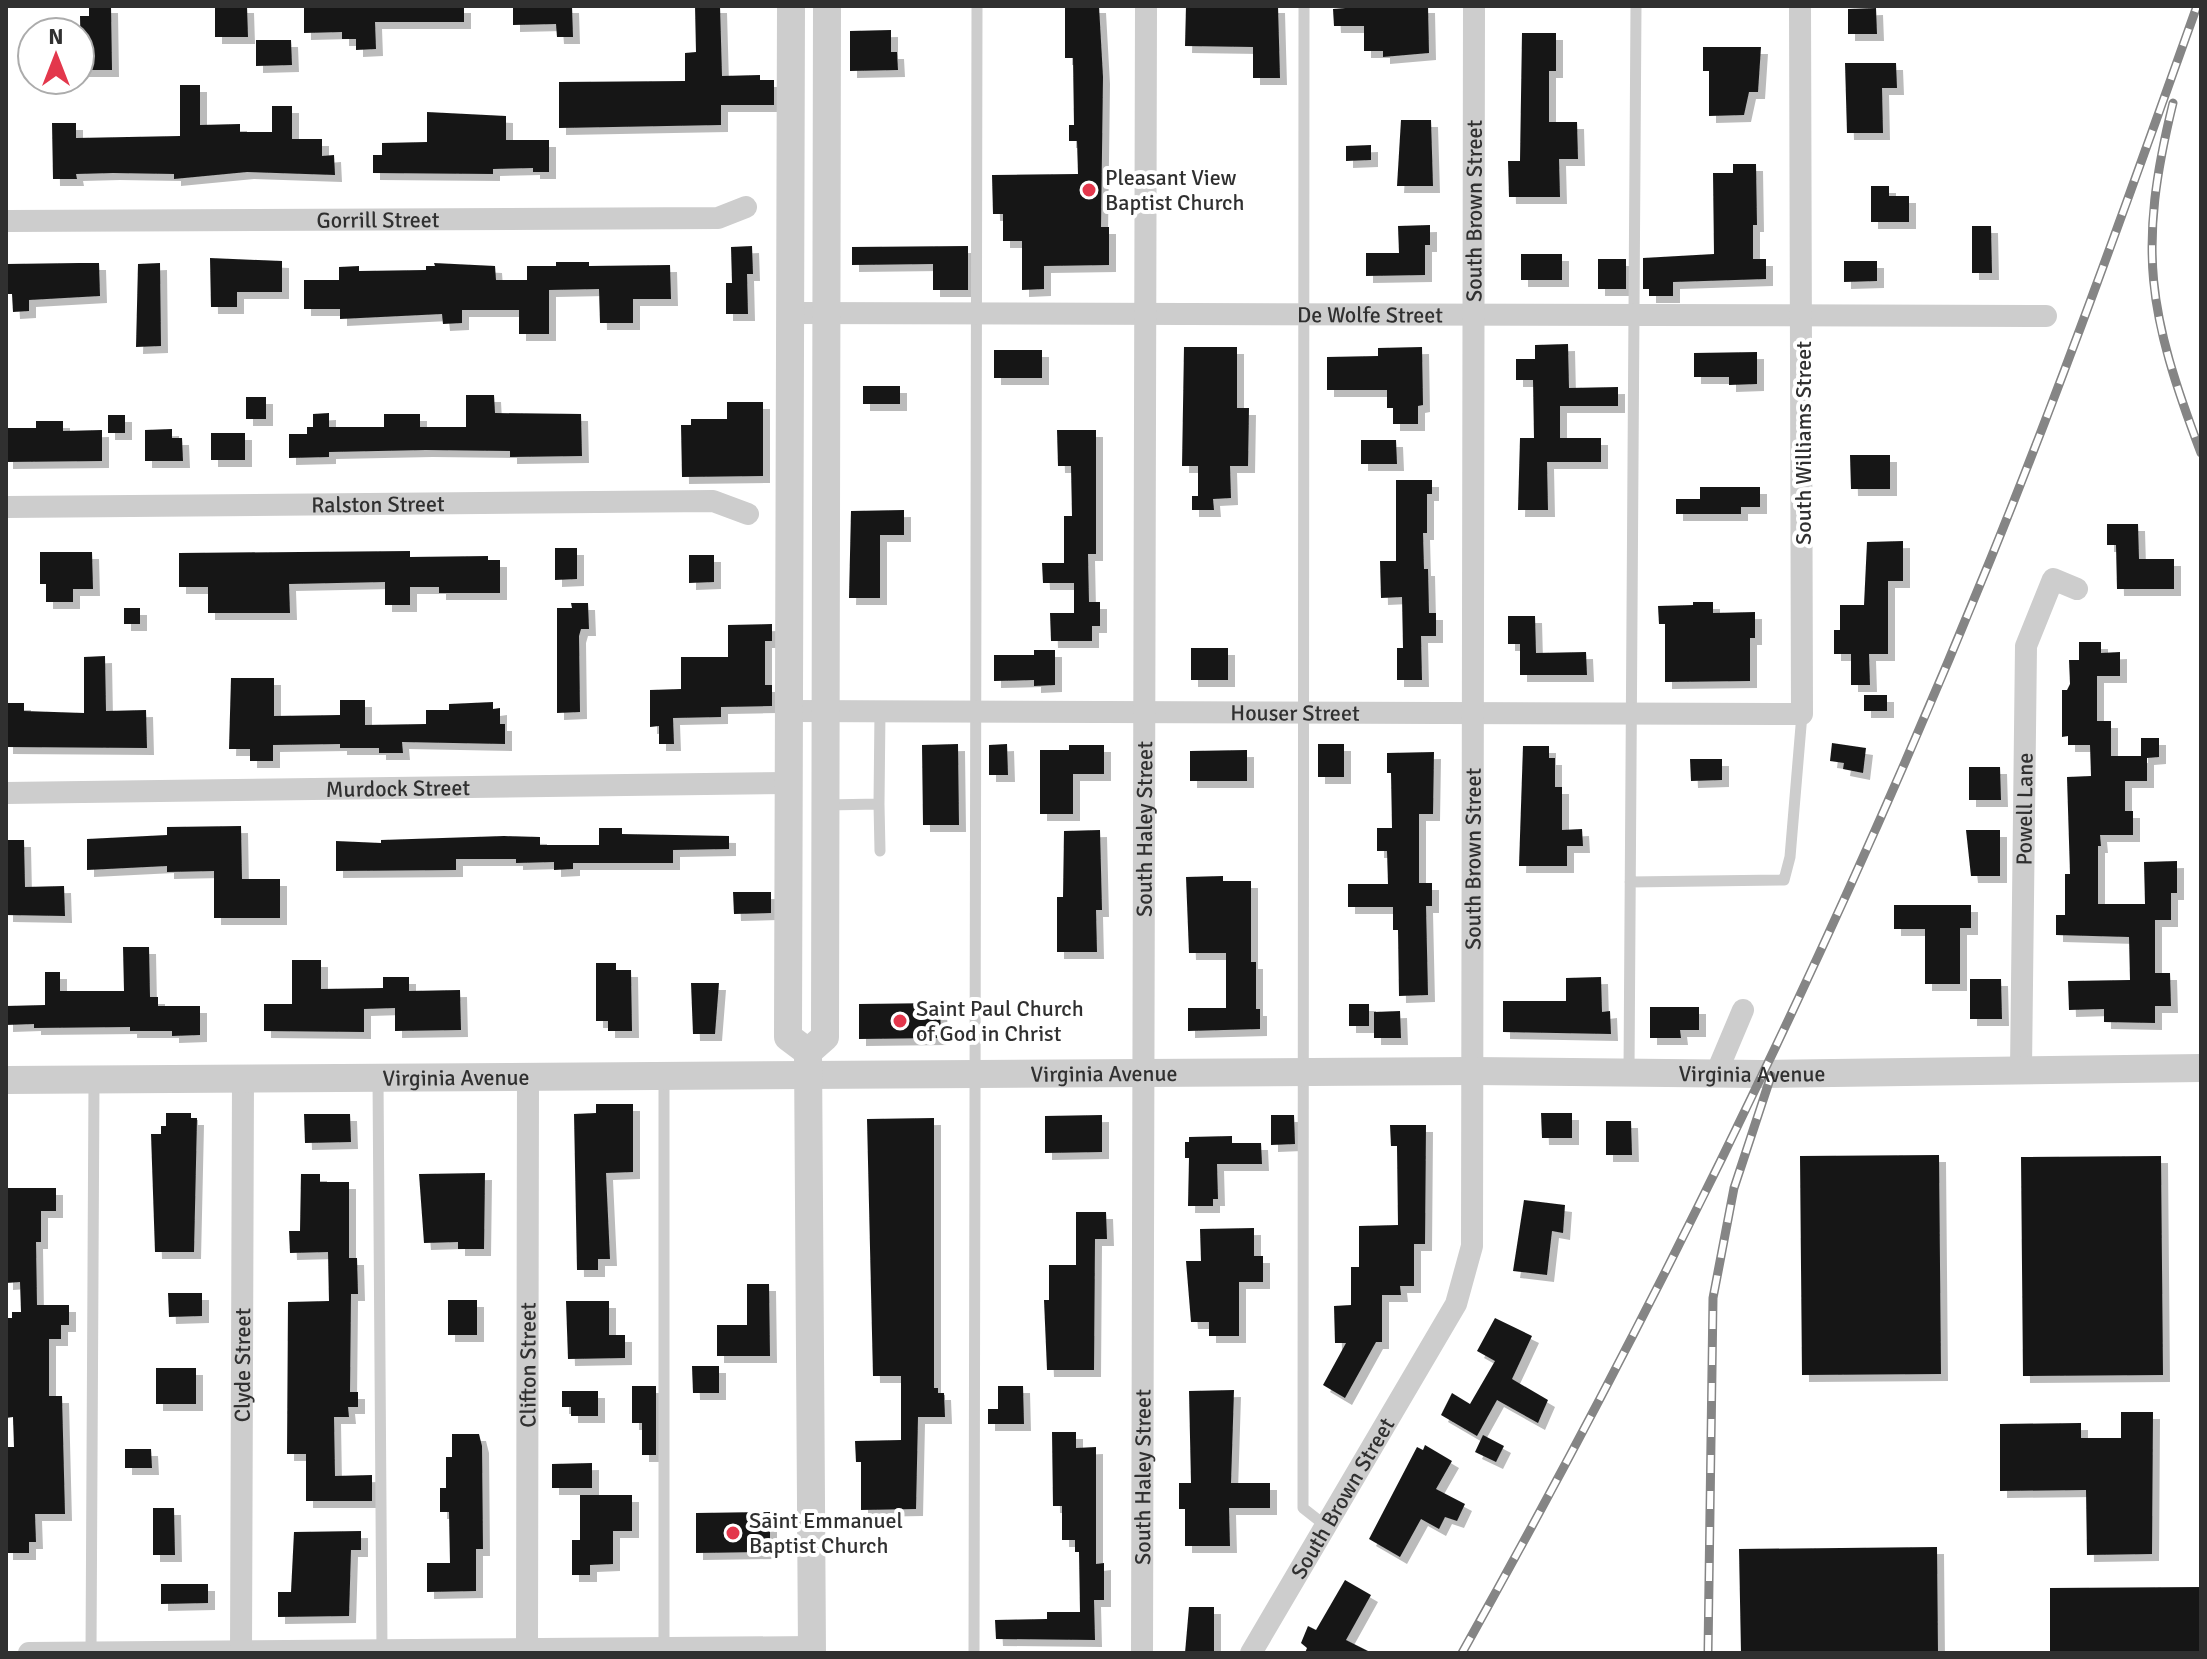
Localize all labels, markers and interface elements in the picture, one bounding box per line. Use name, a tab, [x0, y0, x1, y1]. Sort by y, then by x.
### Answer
north arrow	[16, 16, 96, 96]
text: N	[48, 23, 64, 50]
street label: South Brown Street	[1461, 119, 1488, 302]
place label: Pleasant View Baptist Church	[1105, 164, 1244, 216]
marker: Pleasant View Baptist Church	[1080, 181, 1098, 199]
street label: Gorrill Street	[316, 206, 440, 234]
street label: De Wolfe Street	[1297, 301, 1443, 329]
street label: South Williams Street	[1790, 341, 1817, 545]
street label: Ralston Street	[311, 490, 445, 518]
street label: Houser Street	[1230, 699, 1360, 727]
street label: South Haley Street	[1131, 741, 1158, 917]
street label: Powell Lane	[2010, 752, 2039, 866]
street label: South Brown Street	[1459, 767, 1487, 950]
street label: Murdock Street	[326, 774, 471, 803]
place label: Saint Paul Church of God in Christ	[916, 995, 1084, 1047]
marker: Saint Paul Church of God in Christ	[891, 1012, 909, 1030]
street label: Virginia Avenue	[1030, 1060, 1178, 1088]
street label: Virginia Avenue	[1678, 1060, 1826, 1088]
street label: Virginia Avenue	[382, 1064, 530, 1092]
street label: Clifton Street	[514, 1302, 542, 1428]
street label: Clyde Street	[229, 1307, 256, 1422]
street label: South Haley Street	[1129, 1389, 1157, 1565]
street label: South Brown Street	[1285, 1412, 1401, 1583]
place label: Saint Emmanuel Baptist Church	[749, 1507, 903, 1559]
marker: Saint Emmanuel Baptist Church	[724, 1524, 742, 1542]

